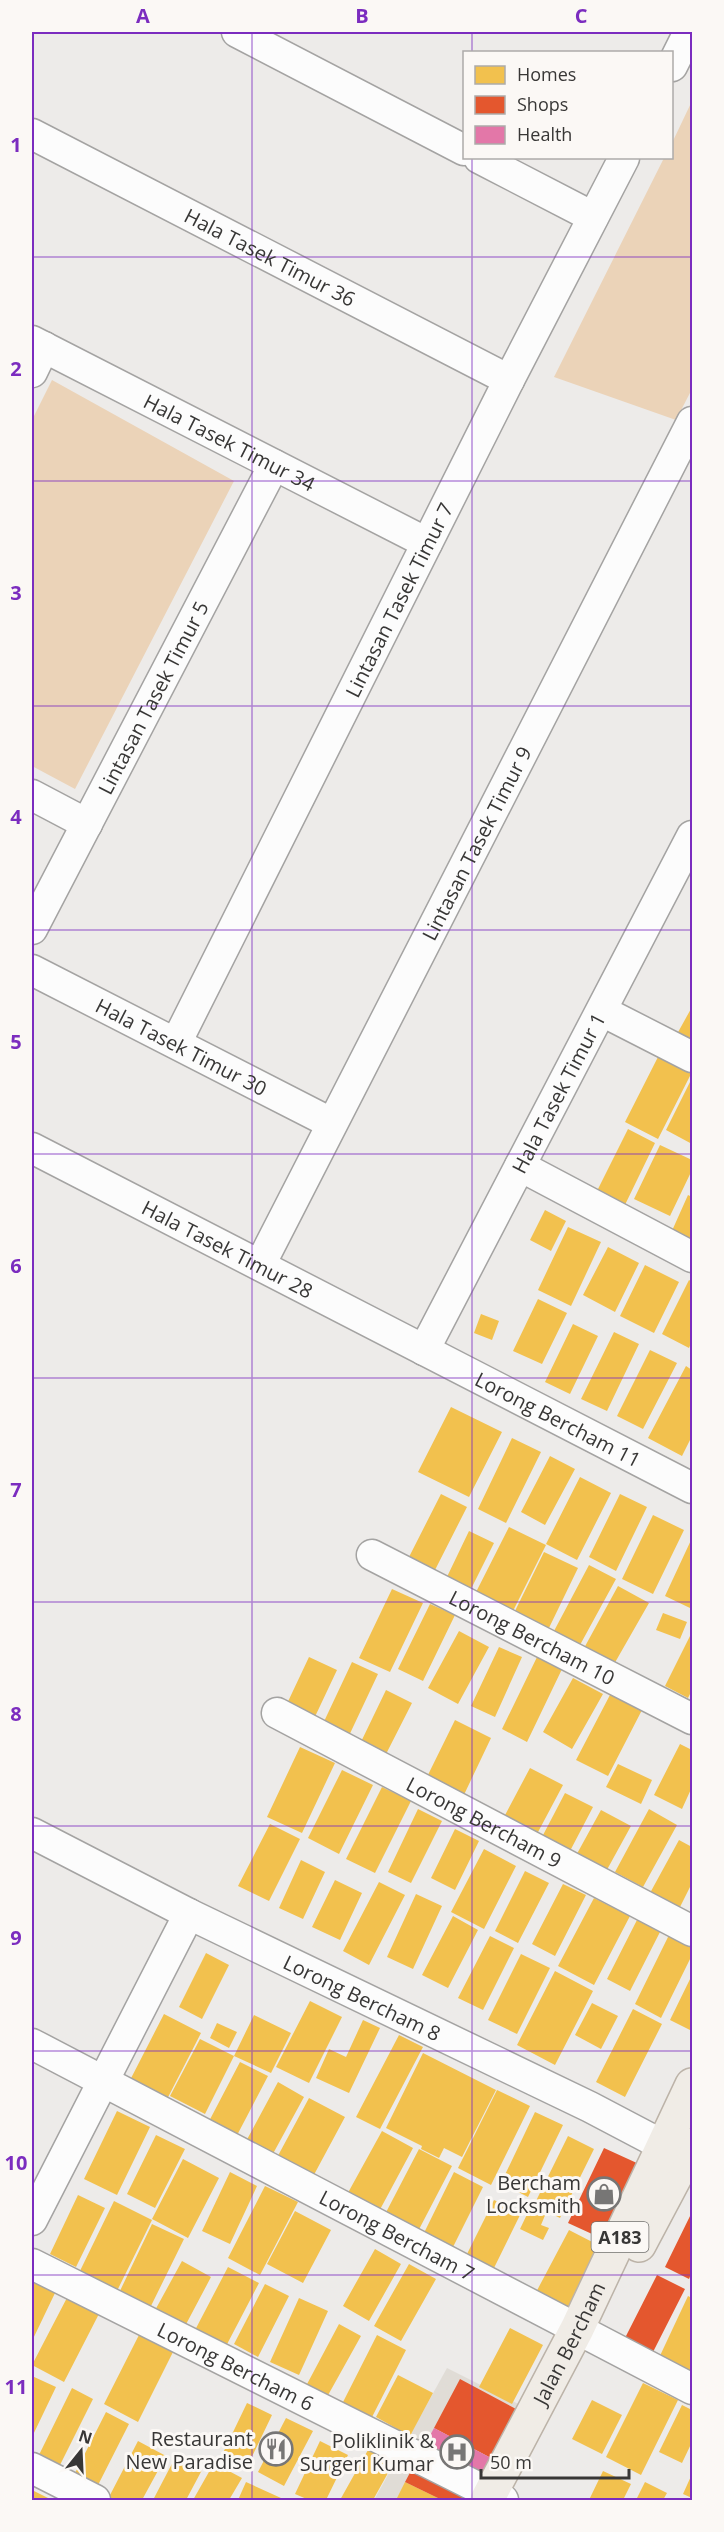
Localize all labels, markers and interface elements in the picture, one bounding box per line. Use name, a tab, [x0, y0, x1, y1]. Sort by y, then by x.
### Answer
text: A	[136, 2, 150, 29]
text: B	[355, 2, 369, 29]
text: C	[575, 2, 588, 29]
legend	[463, 51, 673, 159]
text: Homes	[517, 62, 576, 86]
text: Shops	[517, 92, 568, 116]
text: Health	[517, 122, 572, 146]
text: 1	[10, 131, 22, 158]
street label: Hala Tasek Timur 36	[180, 202, 360, 312]
text: 2	[10, 355, 22, 382]
street label: Hala Tasek Timur 34	[139, 387, 320, 497]
street label: Lintasan Tasek Timur 7	[338, 498, 459, 702]
text: 3	[10, 579, 22, 606]
street label: Lintasan Tasek Timur 5	[91, 596, 214, 799]
street label: Lintasan Tasek Timur 9	[415, 742, 537, 945]
text: 4	[10, 803, 22, 830]
street label: Hala Tasek Timur 30	[91, 991, 272, 1102]
street label: Hala Tasek Timur 1	[505, 1008, 611, 1178]
text: 5	[10, 1028, 22, 1055]
street label: Hala Tasek Timur 28	[137, 1193, 318, 1304]
text: 6	[10, 1252, 22, 1279]
street label: Lorong Bercham 11	[471, 1365, 646, 1473]
text: 7	[10, 1476, 22, 1503]
street label: Lorong Bercham 10	[445, 1583, 620, 1691]
text: 8	[10, 1700, 22, 1727]
street label: Lorong Bercham 9	[402, 1770, 566, 1874]
text: 9	[10, 1924, 22, 1951]
street label: Lorong Bercham 8	[279, 1948, 445, 2047]
text: 10	[5, 2149, 27, 2176]
place label: Bercham Locksmith	[486, 2169, 581, 2219]
shop icon: Bercham Locksmith	[586, 2176, 622, 2212]
street label: Lorong Bercham 7	[315, 2183, 479, 2287]
road number: A183	[592, 2222, 648, 2252]
street label: Jalan Bercham	[525, 2277, 611, 2411]
street label: Lorong Bercham 6	[153, 2316, 319, 2417]
text: 11	[5, 2373, 27, 2400]
north arrow	[51, 2421, 111, 2481]
text: N	[76, 2424, 95, 2449]
place label: Restaurant New Paradise	[126, 2425, 253, 2475]
place label: Poliklinik & Surgeri Kumar	[300, 2427, 434, 2477]
restaurant icon: Restaurant New Paradise	[258, 2431, 294, 2467]
hospital icon: Poliklinik & Surgeri Kumar	[439, 2434, 475, 2470]
scale bar	[481, 2442, 630, 2480]
text: 50 m	[490, 2450, 532, 2474]

